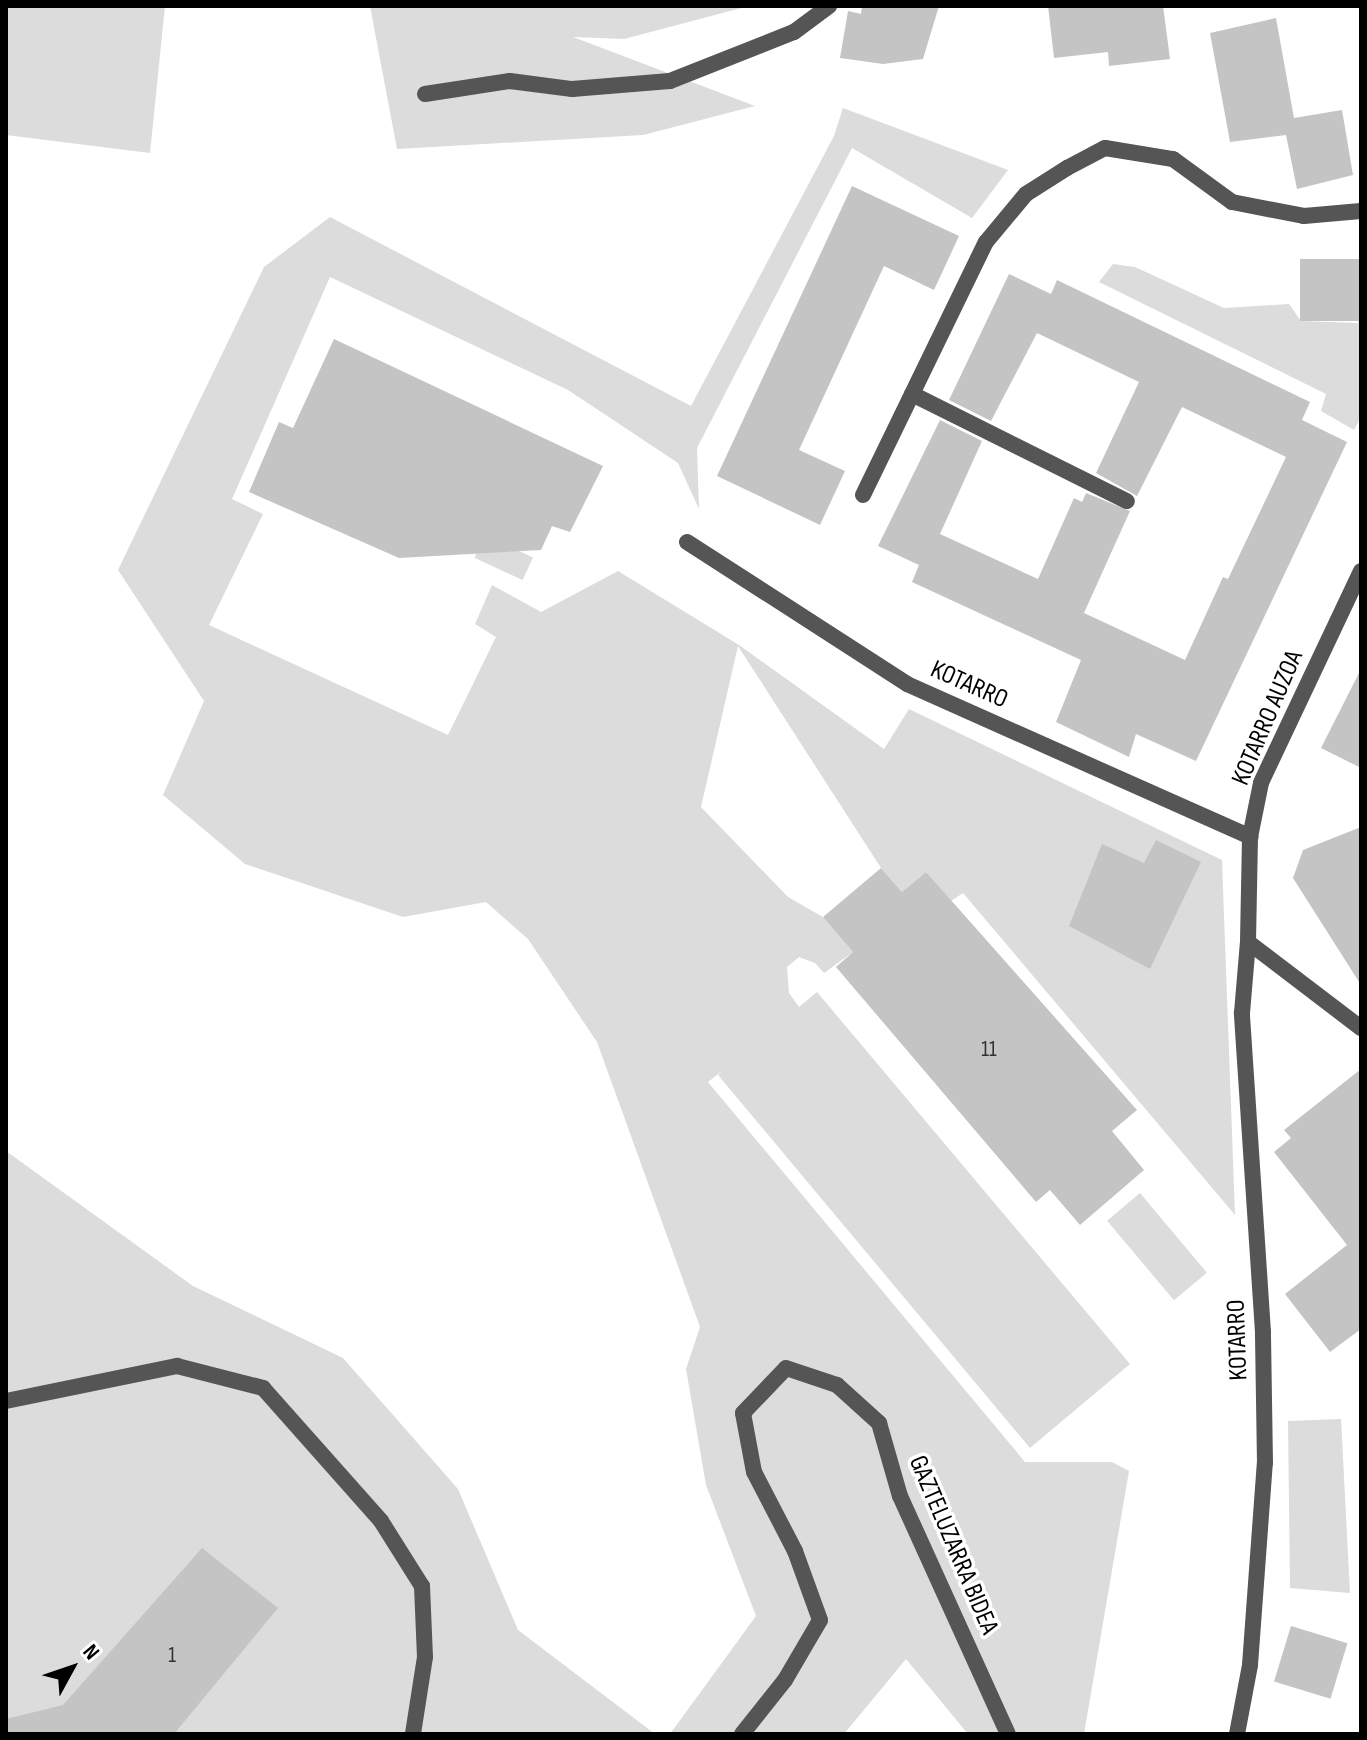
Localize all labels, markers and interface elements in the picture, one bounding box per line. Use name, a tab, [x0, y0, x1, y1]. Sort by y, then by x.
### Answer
street label: KOTARRO AUZOA	[1226, 646, 1310, 790]
street label: KOTARRO	[926, 654, 1012, 716]
house number: 11	[981, 1037, 997, 1063]
street label: KOTARRO	[1221, 1299, 1255, 1381]
street label: GAZTELUZARRA BIDEA	[901, 1451, 1005, 1639]
north arrow	[32, 1628, 112, 1708]
text: N	[77, 1639, 105, 1665]
house number: 1	[168, 1643, 176, 1669]

